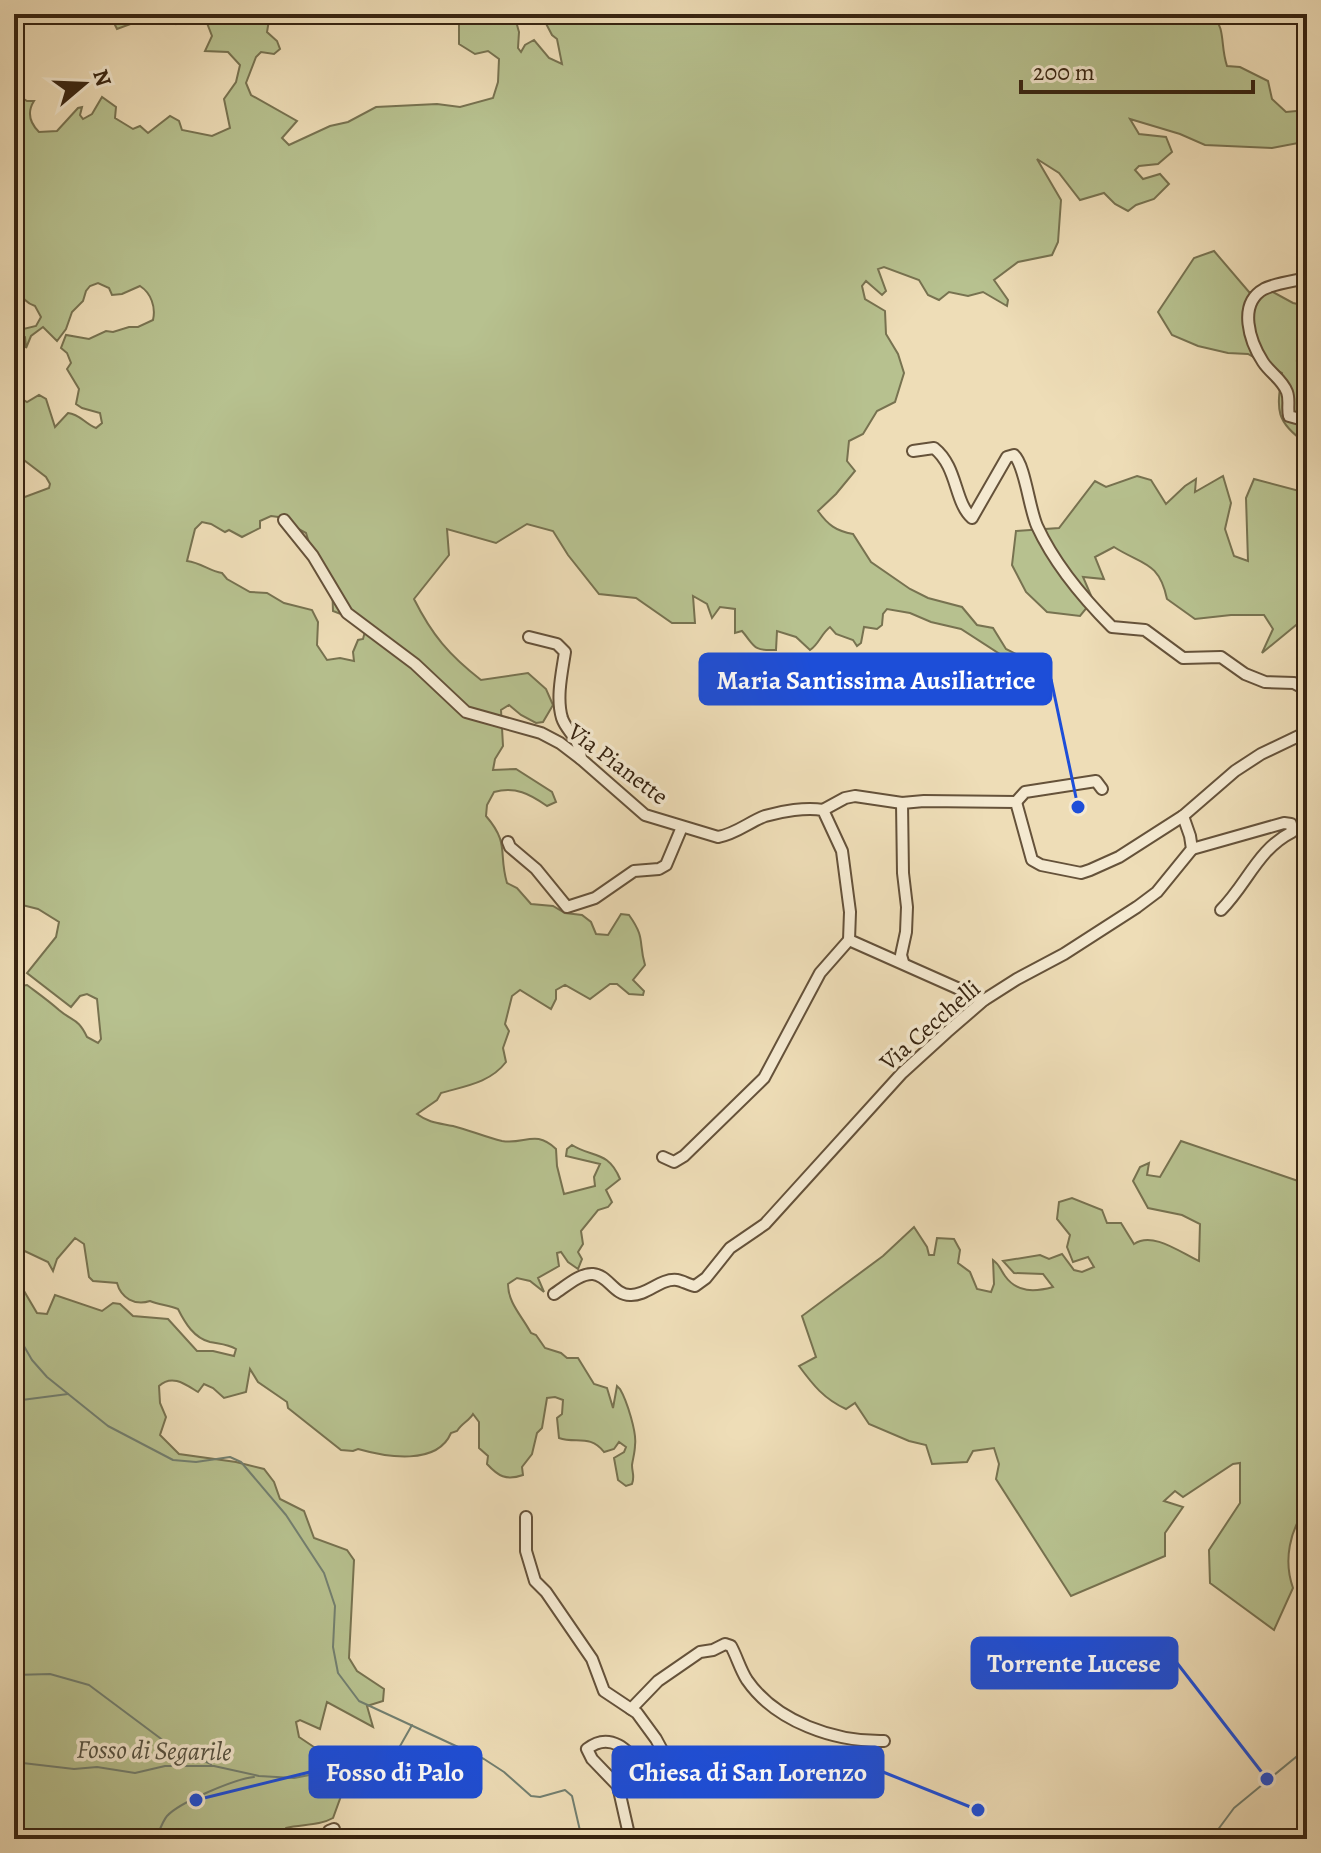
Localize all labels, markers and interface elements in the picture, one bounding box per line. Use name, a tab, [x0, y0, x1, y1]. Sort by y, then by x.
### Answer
north arrow	[44, 44, 124, 124]
scale bar	[1021, 44, 1253, 94]
text: 200 m	[1033, 56, 1095, 88]
text: N	[85, 65, 119, 90]
callout: Maria Santissima Ausiliatrice	[700, 654, 1051, 704]
text: Maria Santissima Ausiliatrice	[716, 663, 1036, 698]
street label: Via Pianette	[561, 715, 675, 812]
street label: Via Cecchelli	[872, 972, 987, 1078]
callout: Torrente Lucese	[972, 1638, 1177, 1688]
text: Torrente Lucese	[987, 1646, 1161, 1681]
water label: Fosso di Segarile	[76, 1732, 232, 1769]
callout: Fosso di Palo	[310, 1747, 481, 1797]
callout: Chiesa di San Lorenzo	[613, 1747, 883, 1797]
text: Fosso di Palo	[326, 1755, 464, 1790]
text: Chiesa di San Lorenzo	[629, 1755, 867, 1790]

